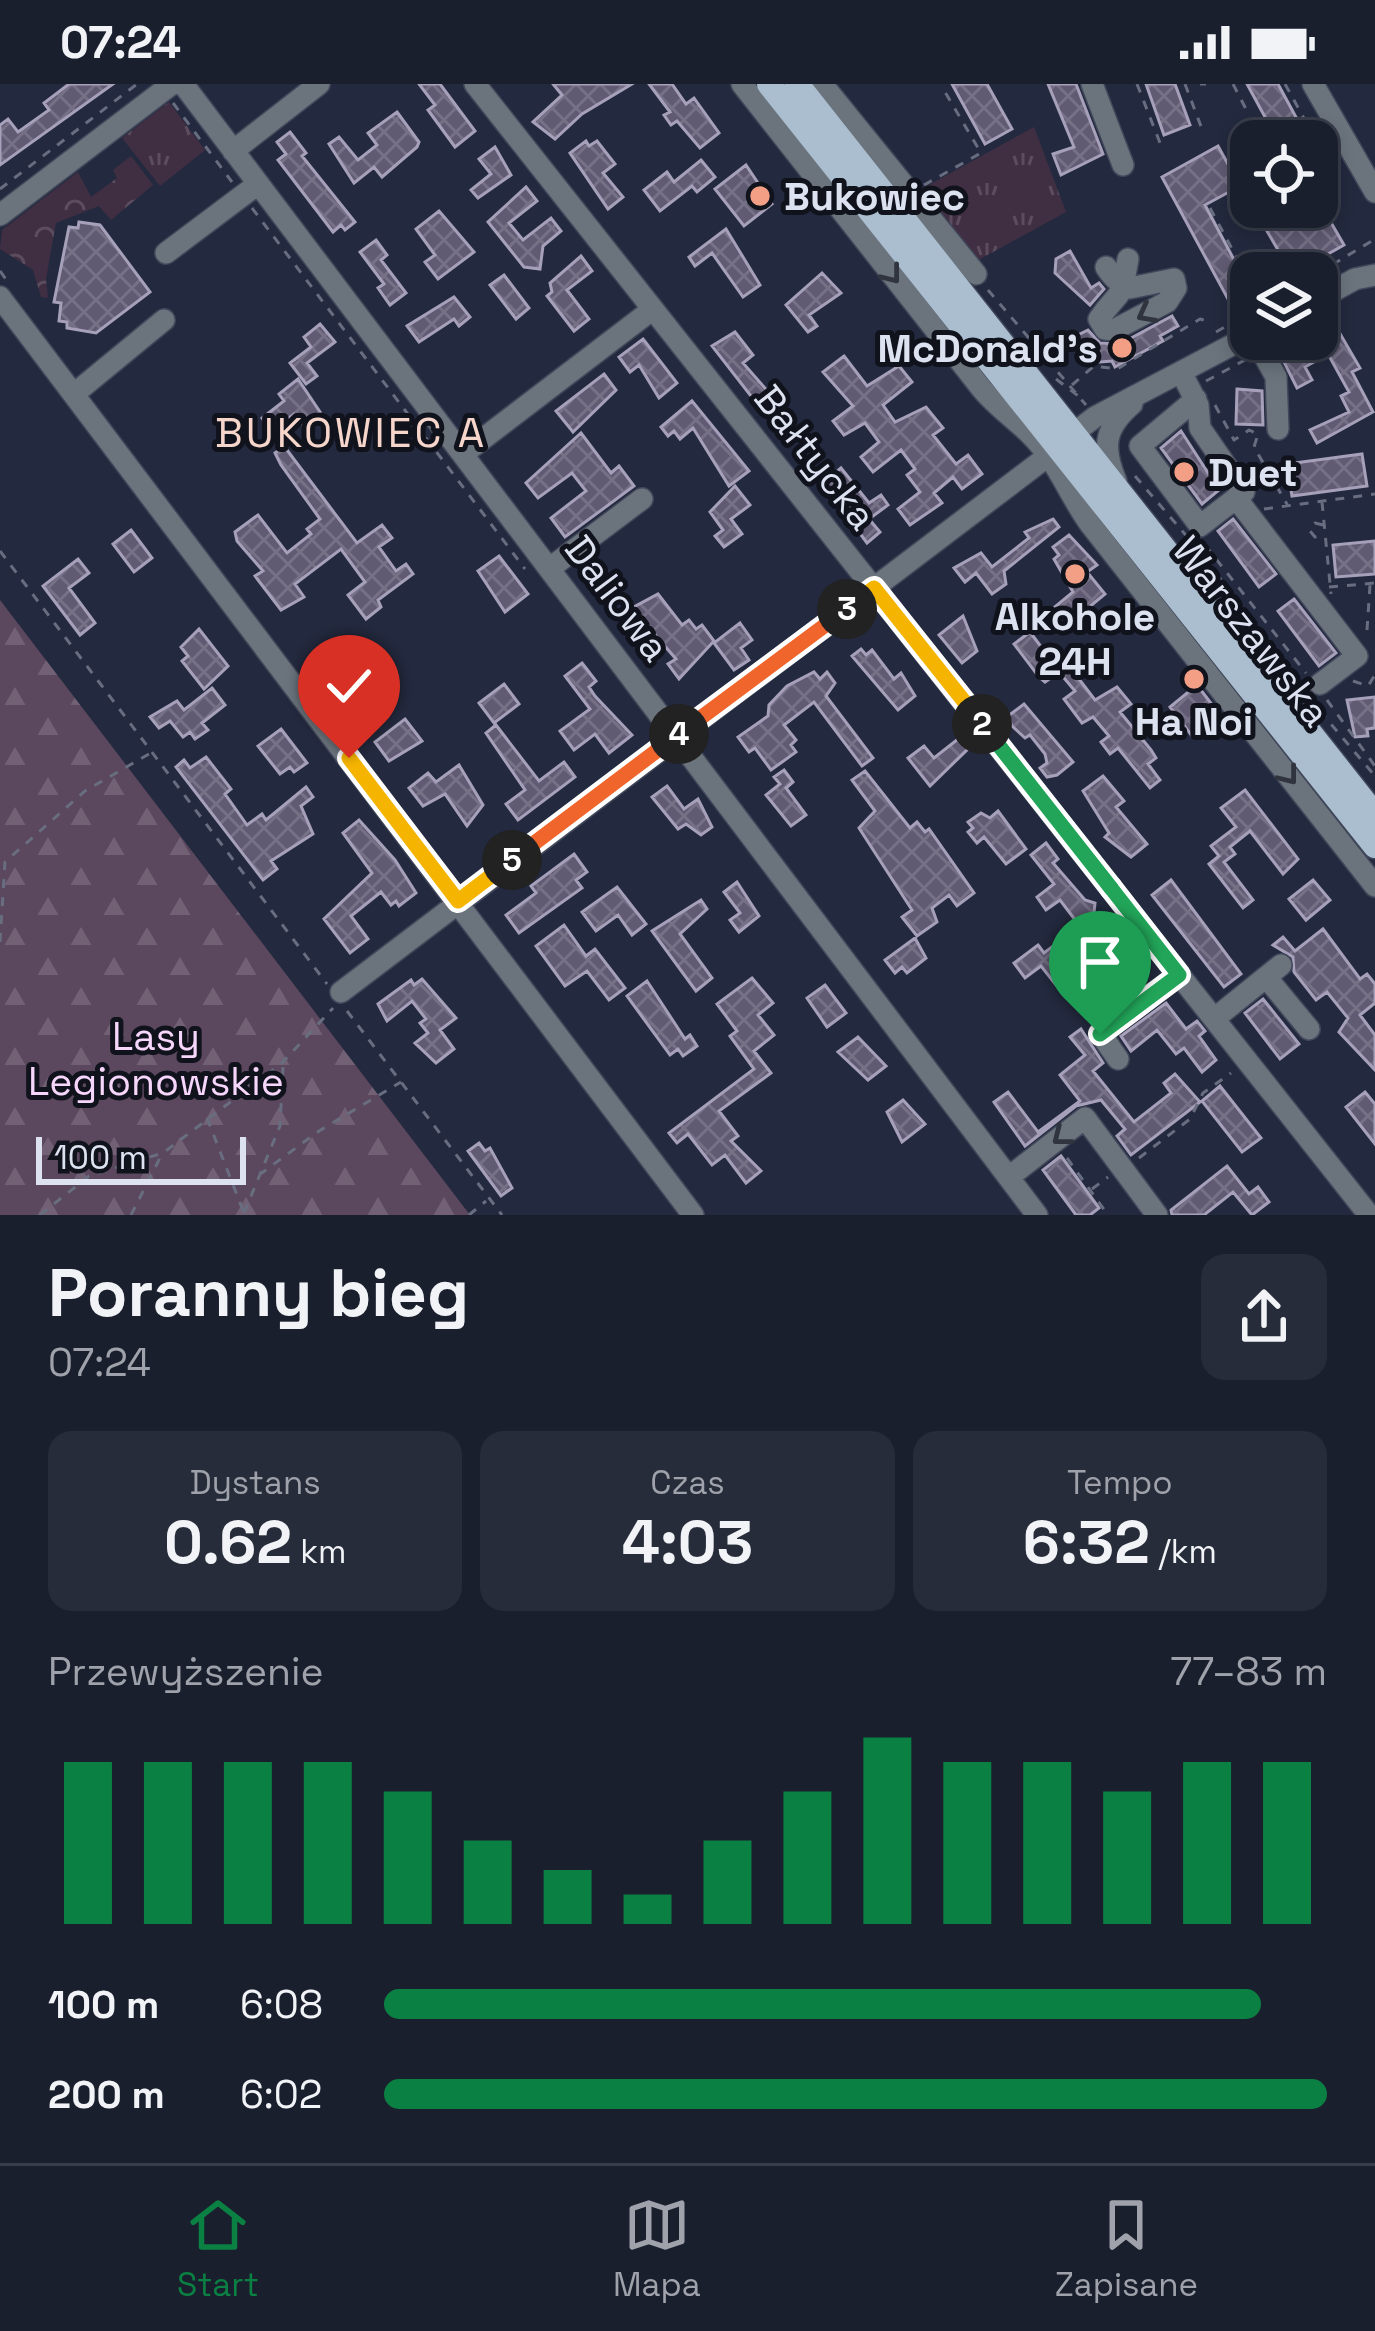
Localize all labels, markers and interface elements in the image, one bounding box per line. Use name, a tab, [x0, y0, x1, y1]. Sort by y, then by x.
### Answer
text: 07:24	[60, 14, 181, 71]
map controls	[1230, 120, 1338, 360]
button: locate	[1230, 120, 1338, 228]
place label: Bukowiec	[784, 172, 965, 221]
marker: Bukowiec	[747, 183, 773, 209]
button: layers	[1230, 252, 1338, 360]
one-way arrow	[878, 261, 899, 283]
one-way arrow	[1136, 299, 1158, 322]
place label: McDonald's	[878, 324, 1098, 373]
marker: McDonald's	[1109, 335, 1135, 361]
street label: Bałtycka	[744, 375, 887, 540]
district label: BUKOWIEC A	[215, 406, 487, 459]
place label: Duet	[1208, 448, 1298, 497]
marker: Duet	[1171, 459, 1197, 485]
street label: Daliowa	[555, 526, 681, 671]
street label: Warszawska	[1162, 526, 1341, 736]
marker: Alkohole 24H	[1062, 561, 1088, 587]
pin: 3	[817, 579, 877, 639]
text: 3	[837, 588, 857, 630]
place label: Alkohole 24H	[995, 592, 1155, 686]
pin	[298, 635, 400, 758]
icon: check	[316, 653, 382, 719]
marker: Ha Noi	[1181, 666, 1207, 692]
pin: 2	[952, 694, 1012, 754]
place label: Ha Noi	[1135, 697, 1253, 746]
text: 2	[972, 703, 992, 745]
pin: 4	[649, 704, 709, 764]
text: 4	[669, 713, 690, 755]
one-way arrow	[1275, 762, 1296, 784]
pin: 5	[482, 830, 542, 890]
text: 5	[502, 839, 522, 881]
pin	[1049, 911, 1151, 1034]
icon: arrive	[1067, 929, 1133, 995]
park label: Lasy Legionowskie	[28, 1012, 284, 1106]
one-way arrow	[1053, 1123, 1075, 1144]
scale bar	[36, 1131, 246, 1184]
text: 100 m	[54, 1137, 147, 1179]
text: Poranny bieg	[48, 1251, 469, 1335]
button: share	[1201, 1254, 1327, 1380]
text: 07:24	[48, 1338, 151, 1387]
text: Dystans	[190, 1462, 321, 1504]
text: Czas	[650, 1462, 725, 1504]
text: Tempo	[1067, 1462, 1173, 1504]
text: 0.62	[164, 1504, 292, 1581]
text: 4:03	[622, 1504, 753, 1581]
text: 6:32	[1023, 1504, 1150, 1581]
text: km	[292, 1531, 346, 1573]
text: /km	[1150, 1531, 1217, 1573]
text: Przewyższenie	[48, 1647, 324, 1696]
text: 77–83 m	[1170, 1647, 1327, 1696]
text: 100 m	[48, 1980, 159, 2029]
text: 6:08	[240, 1980, 323, 2029]
text: 200 m	[48, 2070, 165, 2119]
text: 6:02	[240, 2070, 322, 2119]
tab: Start	[177, 2192, 259, 2306]
tab: Mapa	[613, 2192, 701, 2306]
tab: Zapisane	[1055, 2192, 1198, 2306]

